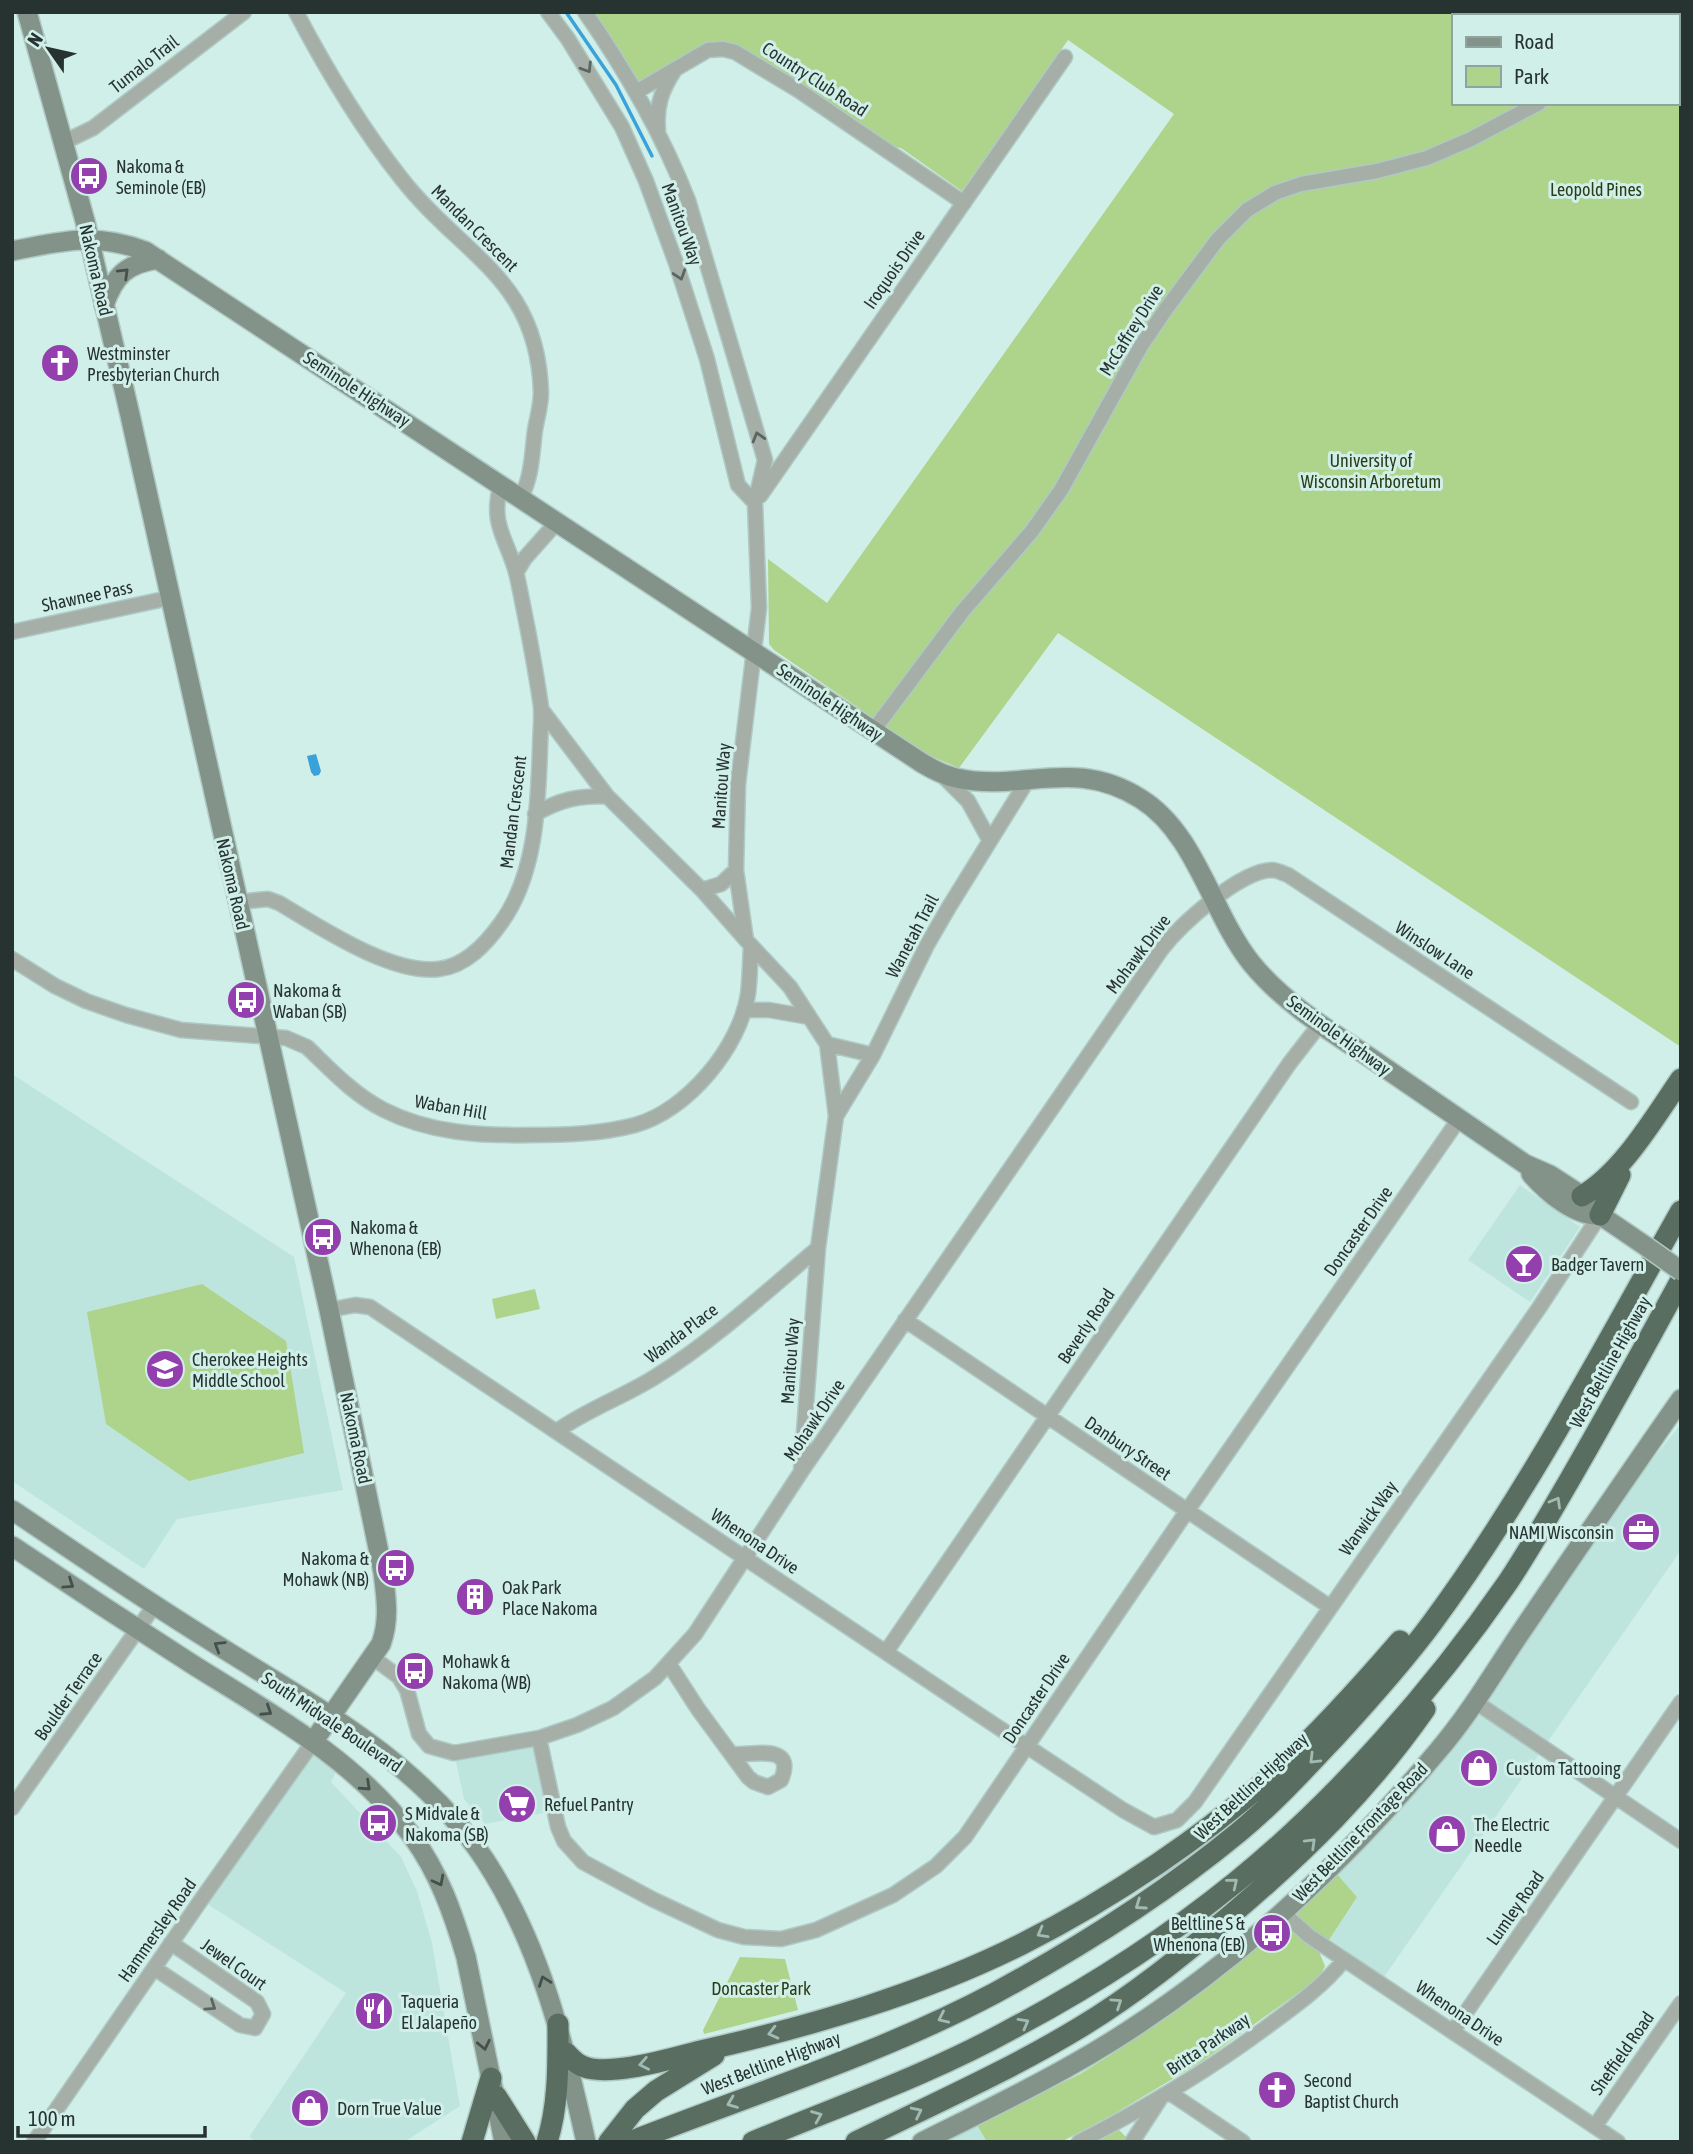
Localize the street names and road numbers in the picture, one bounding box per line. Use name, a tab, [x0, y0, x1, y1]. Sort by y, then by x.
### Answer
street label: Tumalo Trail	[105, 30, 183, 97]
street label: Country Club Road	[758, 37, 872, 121]
street label: Mandan Crescent	[427, 180, 523, 276]
street label: Manitou Way	[657, 180, 707, 268]
street label: Nakoma Road	[75, 222, 117, 318]
street label: Iroquois Drive	[859, 225, 929, 313]
street label: McCaffrey Drive	[1095, 281, 1167, 379]
street label: Seminole Highway	[300, 347, 414, 431]
street label: Shawnee Pass	[40, 576, 134, 616]
street label: Seminole Highway	[773, 659, 887, 745]
street label: Manitou Way	[708, 742, 734, 830]
street label: Mandan Crescent	[496, 754, 530, 870]
street label: Nakoma Road	[212, 836, 254, 932]
street label: Wanetah Trail	[881, 890, 943, 981]
street label: Mohawk Drive	[1101, 910, 1175, 998]
street label: Winslow Lane	[1391, 917, 1479, 983]
street label: Seminole Highway	[1283, 990, 1395, 1080]
street label: Waban Hill	[413, 1090, 489, 1124]
street label: Doncaster Drive	[1319, 1182, 1397, 1280]
street label: Beverly Road	[1053, 1284, 1119, 1368]
street label: West Beltline Highway	[1565, 1293, 1655, 1431]
street label: Wanda Place	[640, 1299, 722, 1367]
street label: Manitou Way	[777, 1317, 803, 1405]
street label: Mohawk Drive	[779, 1375, 849, 1465]
street label: Nakoma Road	[336, 1390, 376, 1486]
street label: Danbury Street	[1081, 1412, 1175, 1484]
street label: Warwick Way	[1335, 1477, 1401, 1559]
street label: Whenona Drive	[707, 1504, 803, 1578]
street label: Boulder Terrace	[30, 1648, 106, 1744]
street label: Doncaster Drive	[998, 1649, 1074, 1747]
street label: South Midvale Boulevard	[258, 1667, 406, 1777]
street label: West Beltline Highway	[1190, 1728, 1312, 1844]
street label: West Beltline Frontage Road	[1288, 1758, 1432, 1906]
street label: Lumley Road	[1482, 1867, 1548, 1949]
street label: Hammersley Road	[114, 1874, 200, 1986]
street label: Jewel Court	[197, 1934, 271, 1994]
street label: Whenona Drive	[1412, 1976, 1508, 2050]
street label: Sheffield Road	[1586, 2007, 1658, 2099]
street label: Britta Parkway	[1162, 2009, 1254, 2079]
street label: West Beltline Highway	[699, 2027, 843, 2099]

